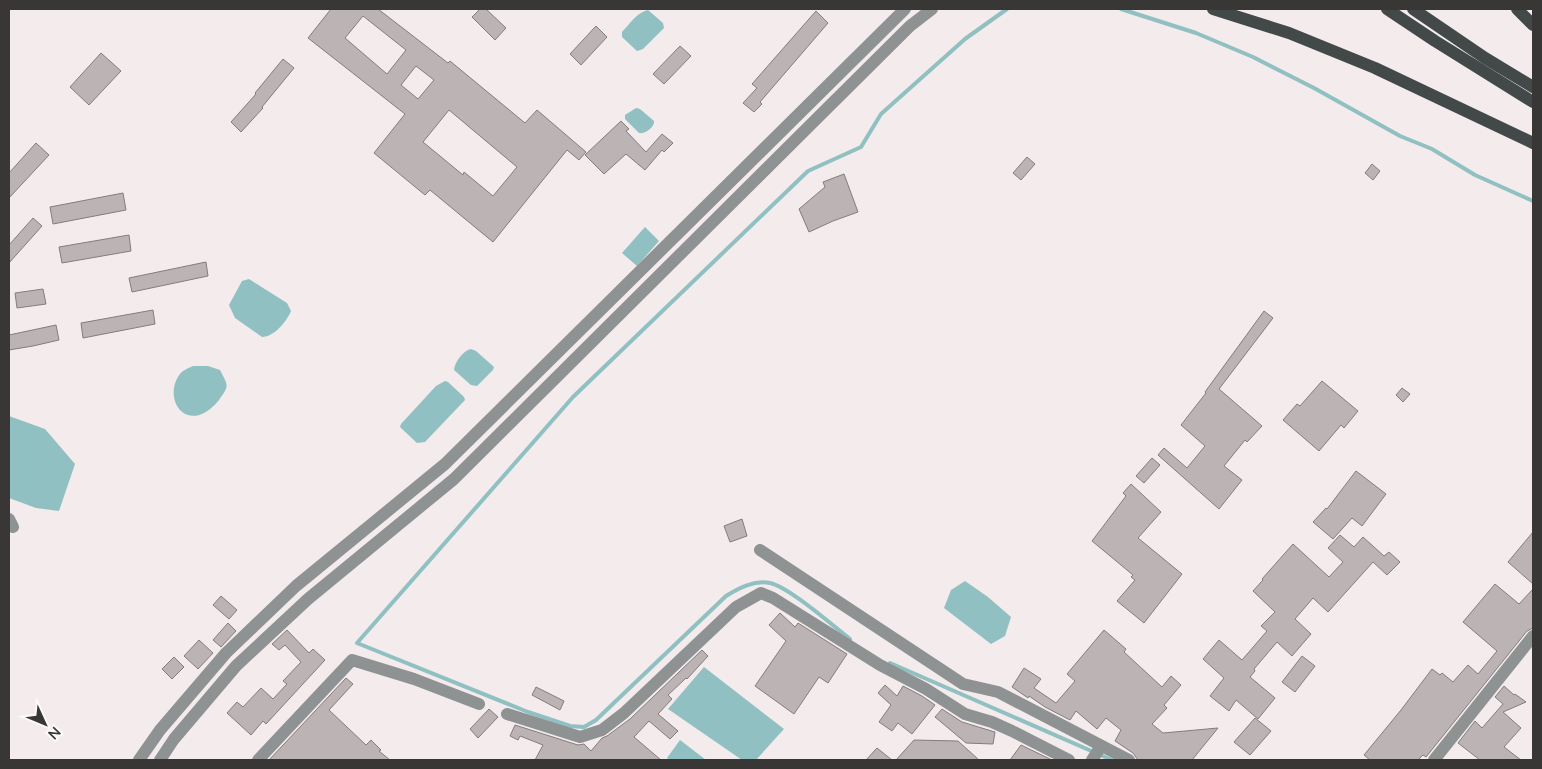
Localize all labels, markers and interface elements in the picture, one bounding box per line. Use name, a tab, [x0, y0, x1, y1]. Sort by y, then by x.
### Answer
north arrow	[20, 699, 70, 749]
text: N	[45, 724, 65, 743]

